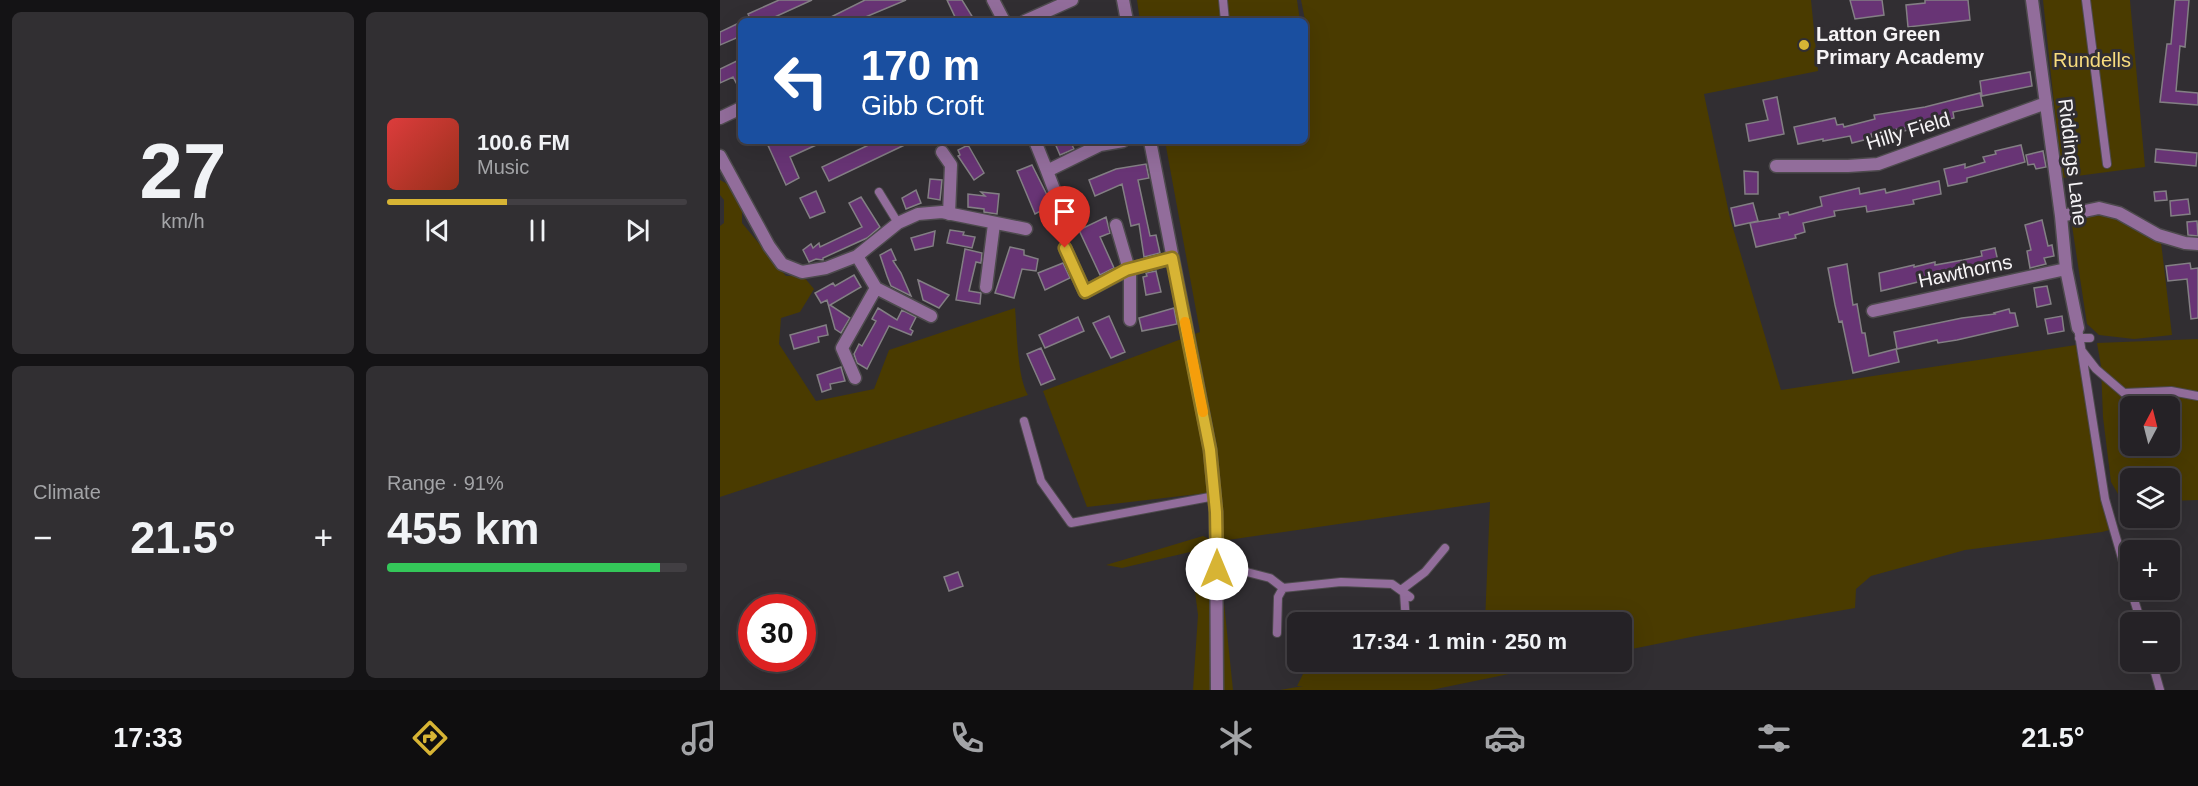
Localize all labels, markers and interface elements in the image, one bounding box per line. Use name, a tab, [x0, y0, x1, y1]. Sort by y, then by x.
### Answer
place label: Latton Green Primary Academy	[1816, 23, 1985, 68]
marker: Latton Green Primary Academy	[1797, 38, 1811, 52]
icon: left	[762, 42, 840, 120]
text: 170 m	[861, 42, 980, 89]
park label: Rundells	[2053, 49, 2131, 71]
text: Gibb Croft	[861, 91, 984, 121]
street label: Riddings Lane	[2054, 97, 2092, 227]
street label: Hilly Field	[1863, 108, 1953, 154]
text: 27	[140, 127, 226, 215]
text: 100.6 FM	[477, 130, 570, 155]
text: Music	[477, 156, 529, 178]
pin	[1039, 186, 1090, 248]
icon: arrive	[1048, 195, 1081, 228]
text: km/h	[161, 210, 205, 232]
icon: previous	[421, 214, 454, 247]
icon: pause	[521, 214, 554, 247]
icon: next	[621, 214, 654, 247]
street label: Hawthorns	[1916, 250, 2014, 292]
north arrow	[2120, 396, 2180, 456]
map controls	[2120, 396, 2180, 672]
button: layers	[2120, 468, 2180, 528]
text: Range · 91%	[387, 472, 504, 494]
text: Climate	[33, 481, 101, 503]
text: 455 km	[387, 503, 540, 554]
text: 21.5°	[130, 512, 236, 563]
text: −	[33, 519, 52, 556]
text: +	[314, 519, 333, 556]
position arrow	[1185, 537, 1249, 601]
button: +	[2120, 540, 2180, 600]
speed limit sign: 30	[738, 594, 816, 672]
button: −	[2120, 612, 2180, 672]
text: 17:34 · 1 min · 250 m	[1352, 629, 1567, 654]
icon: directions	[409, 717, 451, 759]
icon: music	[678, 717, 720, 759]
icon: phone	[946, 717, 988, 759]
icon: climate	[1215, 717, 1257, 759]
icon: car	[1484, 717, 1526, 759]
icon: filters	[1753, 717, 1795, 759]
text: 17:33	[113, 723, 182, 753]
text: 21.5°	[2021, 723, 2085, 753]

